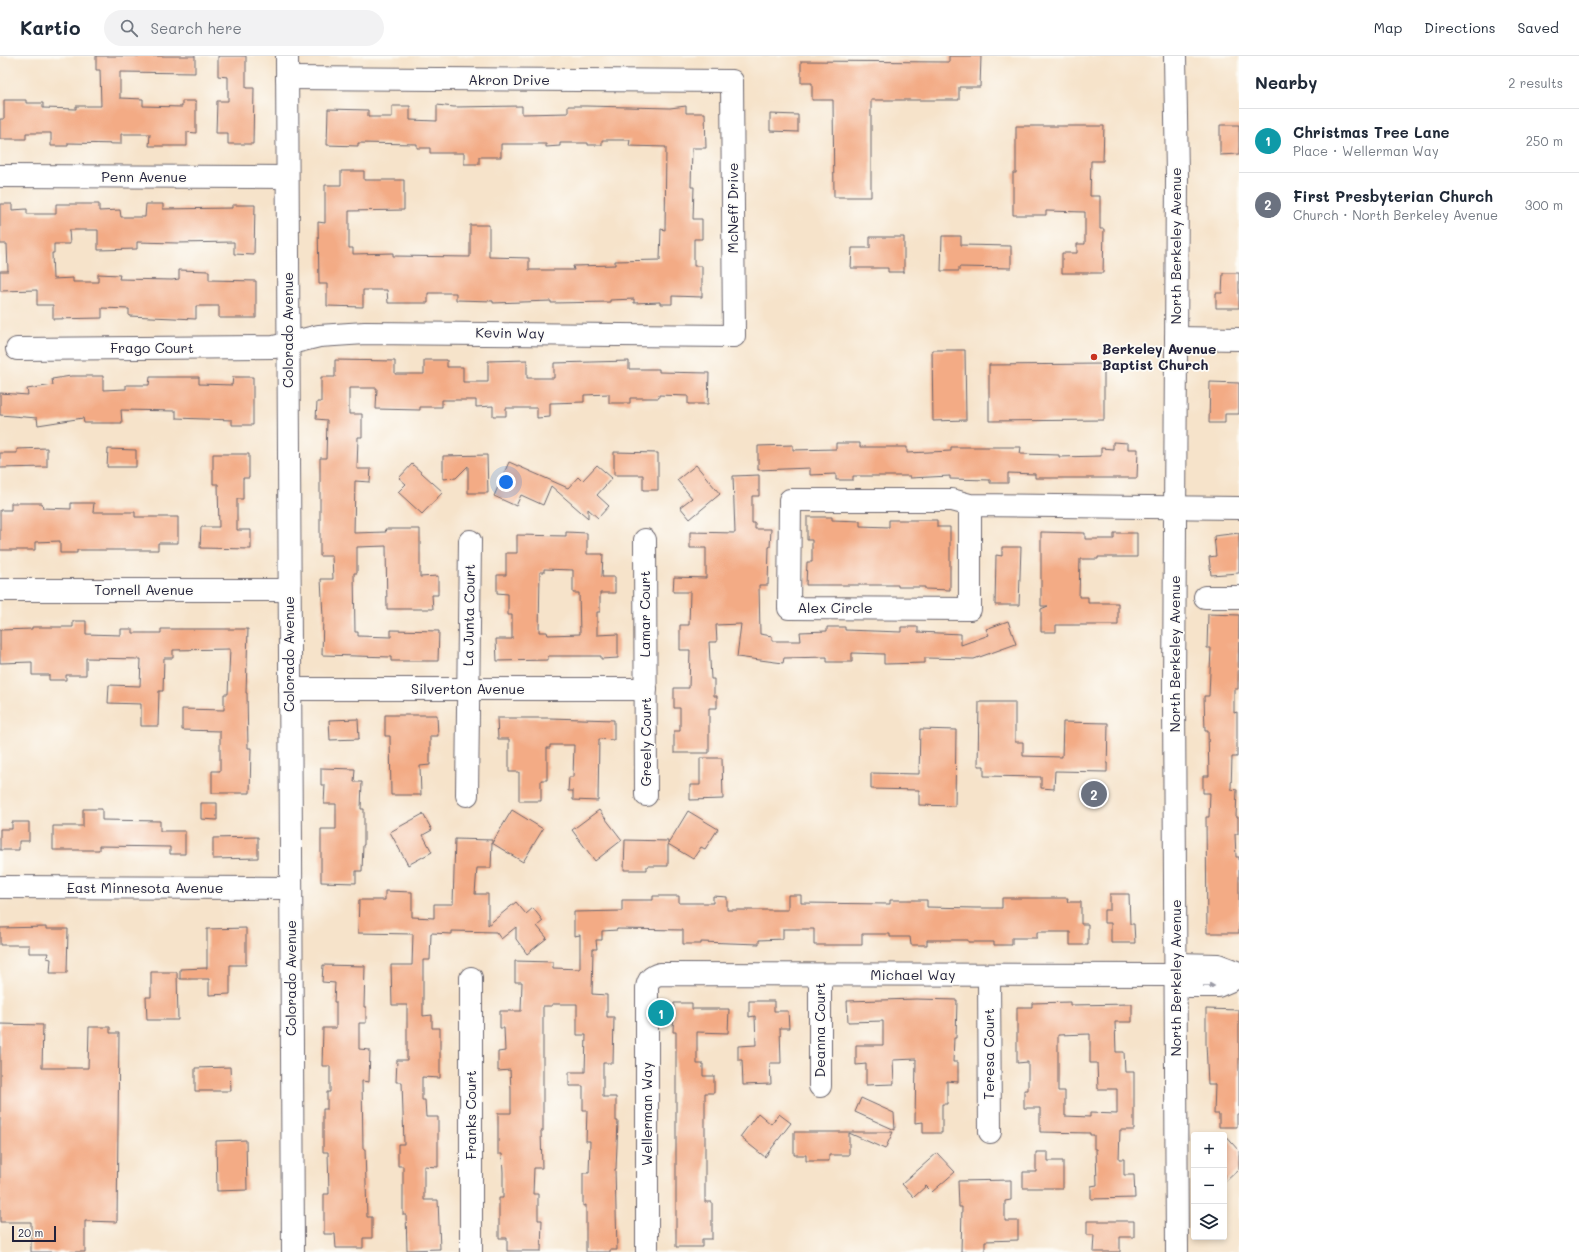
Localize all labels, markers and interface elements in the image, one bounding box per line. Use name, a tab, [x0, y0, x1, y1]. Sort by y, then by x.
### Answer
search box	[104, 10, 384, 46]
text: Kartio	[20, 15, 80, 40]
icon: search	[118, 17, 140, 39]
text: Search here	[150, 18, 242, 38]
text: Map	[1374, 18, 1402, 37]
text: Directions	[1424, 18, 1495, 37]
text: Saved	[1517, 18, 1559, 37]
street label: Akron Drive	[468, 70, 550, 89]
text: Nearby	[1255, 71, 1317, 93]
text: 2 results	[1508, 74, 1563, 91]
text: Christmas Tree Lane	[1293, 122, 1449, 142]
text: 1	[1265, 132, 1271, 149]
text: 250 m	[1526, 132, 1563, 149]
text: Place · Wellerman Way	[1293, 142, 1439, 159]
street label: McNeff Drive	[723, 163, 742, 253]
street label: Penn Avenue	[101, 167, 187, 186]
street label: North Berkeley Avenue	[1166, 167, 1185, 325]
text: First Presbyterian Church	[1293, 186, 1493, 206]
text: 2	[1264, 196, 1272, 213]
text: 300 m	[1525, 196, 1563, 213]
text: Church · North Berkeley Avenue	[1293, 206, 1498, 223]
street label: Colorado Avenue	[278, 272, 297, 388]
street label: Kevin Way	[475, 322, 545, 343]
street label: Frago Court	[110, 338, 194, 357]
place label: Berkeley Avenue Baptist Church	[1102, 339, 1216, 374]
marker: Berkeley Avenue Baptist Church	[1089, 352, 1099, 362]
your location	[496, 472, 516, 492]
street label: La Junta Court	[458, 564, 479, 666]
street label: Lamar Court	[635, 571, 654, 657]
street label: North Berkeley Avenue	[1165, 575, 1184, 733]
street label: Tornell Avenue	[94, 580, 194, 599]
street label: Colorado Avenue	[279, 596, 298, 712]
street label: Alex Circle	[797, 598, 873, 617]
street label: Silverton Avenue	[411, 679, 525, 698]
street label: Greely Court	[636, 697, 655, 787]
pin: 2	[1081, 779, 1107, 809]
street label: East Minnesota Avenue	[67, 878, 223, 897]
street label: North Berkeley Avenue	[1166, 899, 1185, 1057]
street label: Colorado Avenue	[281, 920, 300, 1036]
street label: Michael Way	[870, 965, 956, 984]
street label: Deanna Court	[810, 983, 829, 1077]
one-way arrow	[1203, 983, 1216, 989]
pin: 1	[648, 998, 674, 1028]
street label: Teresa Court	[979, 1008, 998, 1100]
street label: Wellerman Way	[637, 1062, 656, 1166]
street label: Franks Court	[461, 1070, 480, 1160]
map controls	[1191, 1132, 1227, 1240]
button: +	[1191, 1132, 1227, 1168]
button: −	[1191, 1168, 1227, 1204]
button: layers	[1191, 1204, 1227, 1240]
scale bar	[12, 1224, 56, 1243]
text: 20 m	[18, 1225, 43, 1240]

